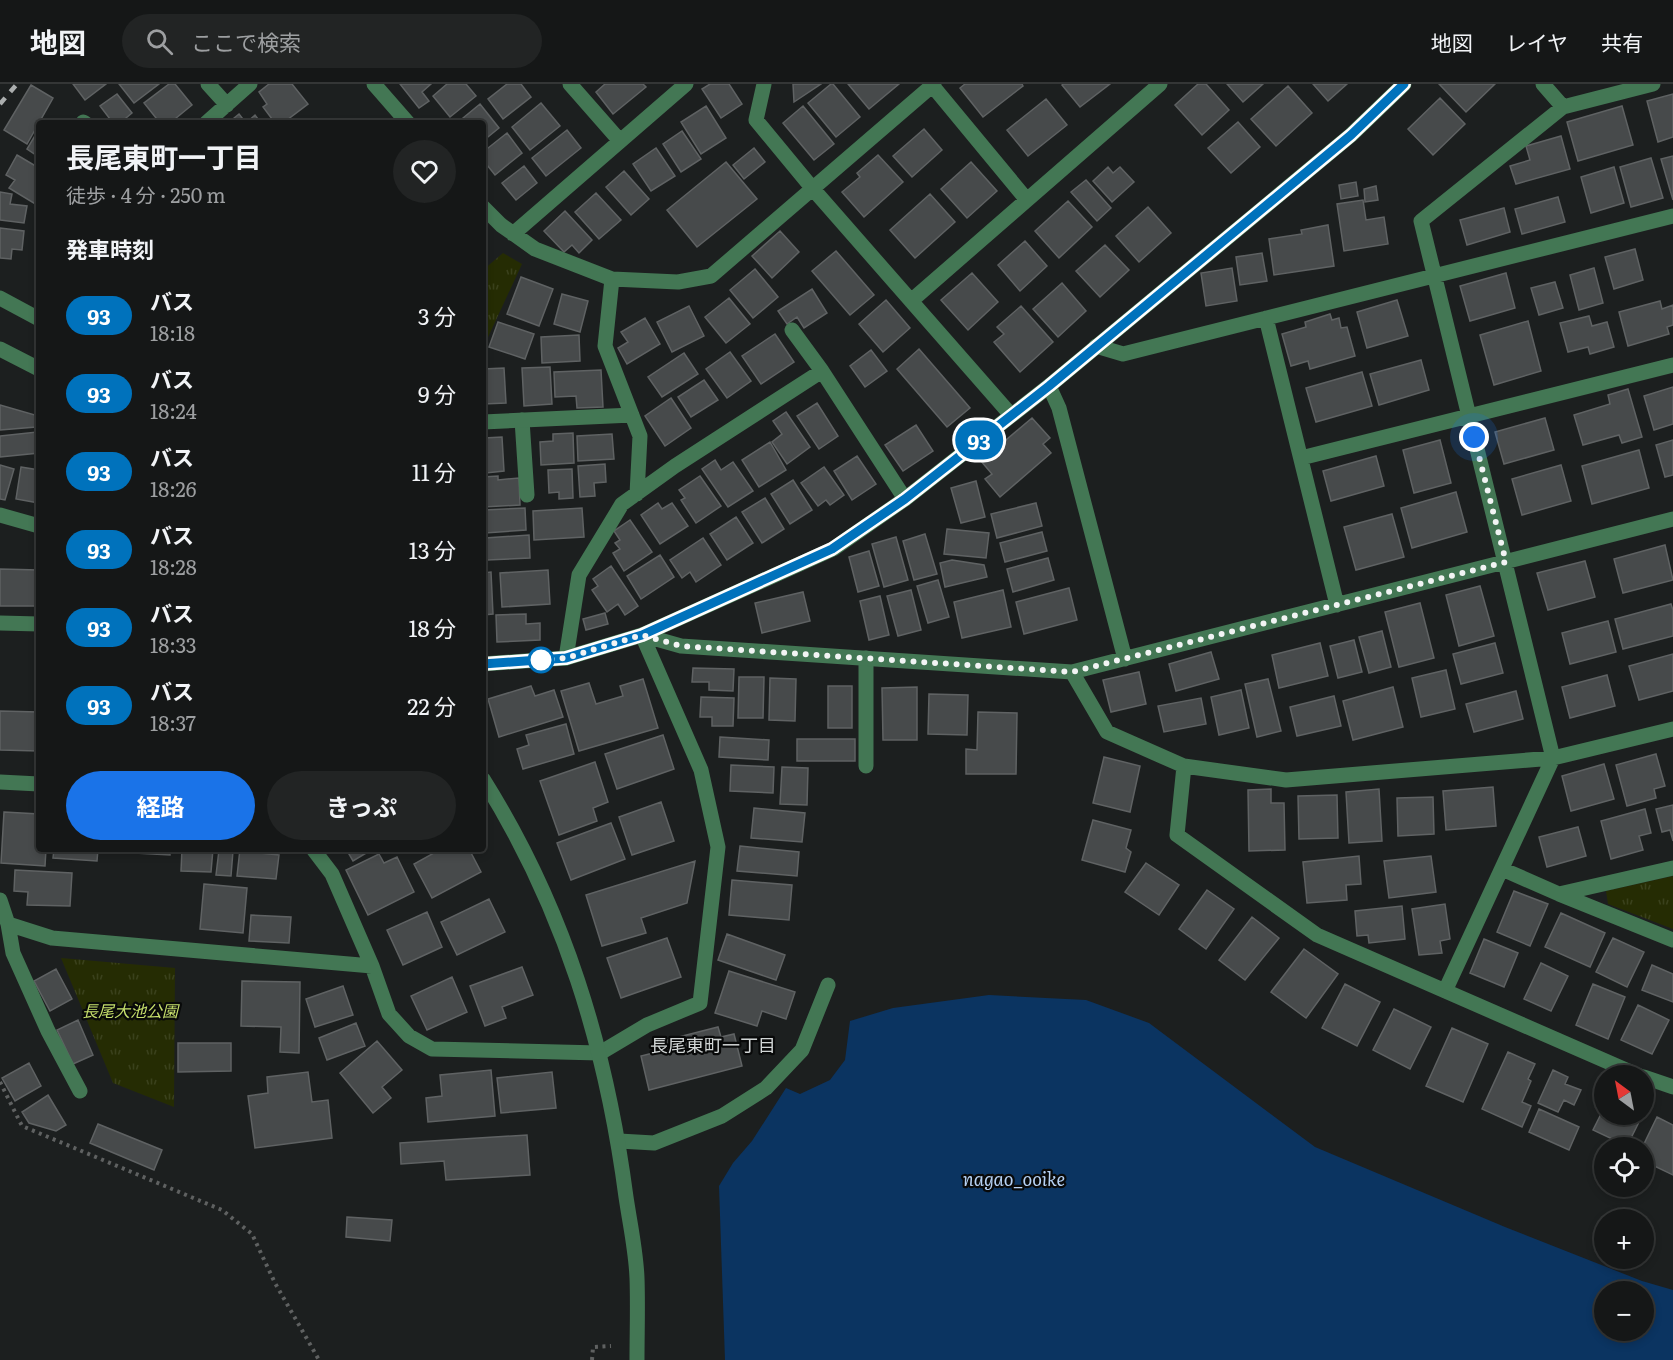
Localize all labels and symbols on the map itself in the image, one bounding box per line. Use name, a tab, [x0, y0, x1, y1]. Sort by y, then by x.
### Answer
line badge: 93	[952, 420, 1006, 460]
your location	[1459, 422, 1489, 452]
unlabelled marker	[528, 647, 554, 673]
park label: 長尾大池公園	[82, 998, 180, 1022]
district label: 長尾東町一丁目	[650, 1031, 776, 1058]
north arrow	[1594, 1065, 1654, 1125]
water label: nagao_ooike	[963, 1165, 1065, 1192]

